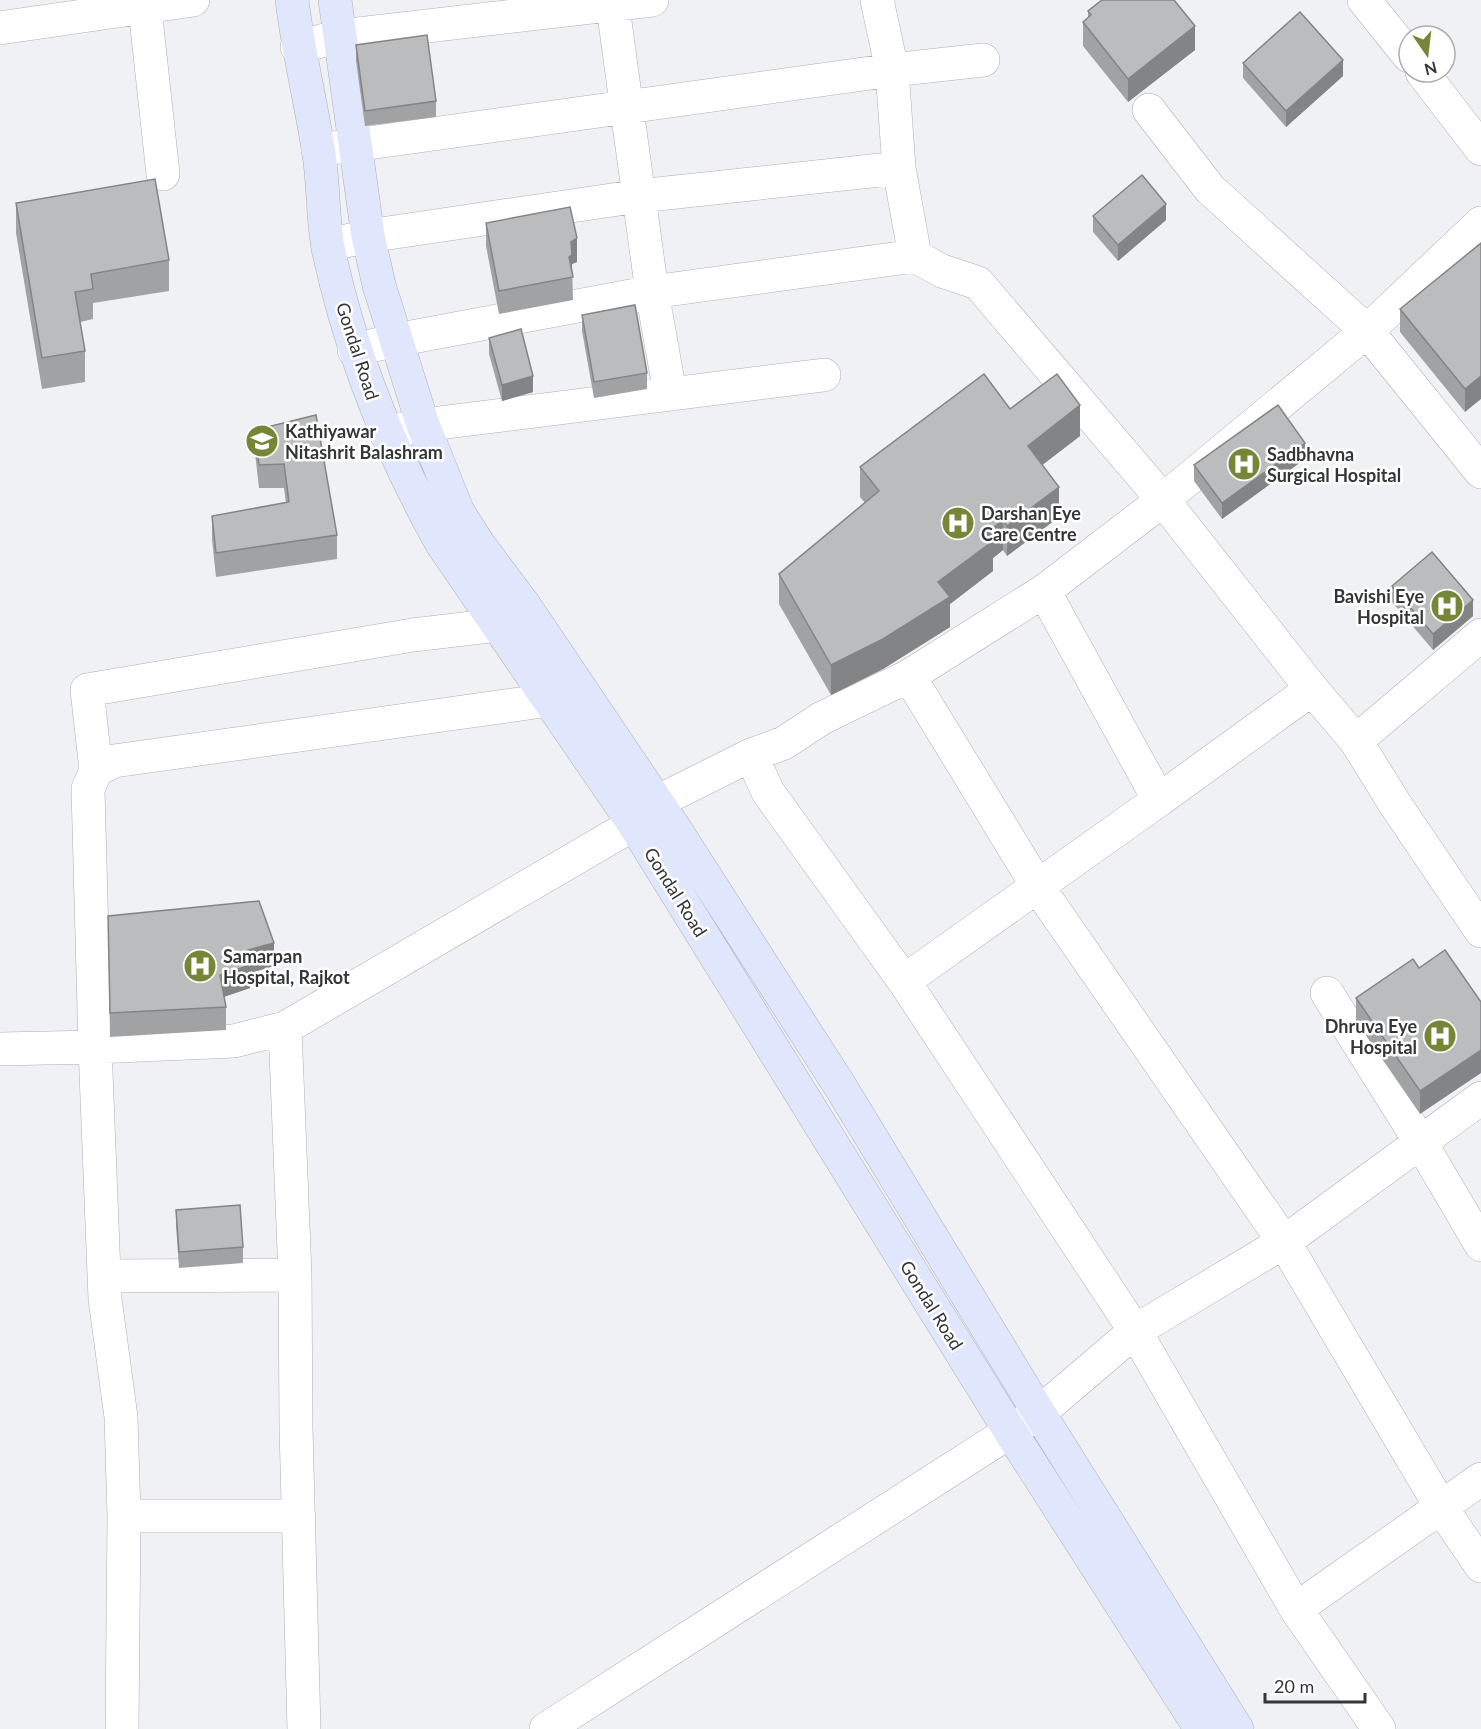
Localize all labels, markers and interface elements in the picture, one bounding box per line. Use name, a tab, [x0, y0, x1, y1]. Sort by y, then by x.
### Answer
north arrow	[1397, 24, 1457, 84]
text: N	[1422, 58, 1439, 80]
street label: Gondal Road	[332, 300, 384, 402]
place label: Kathiyawar Nitashrit Balashram	[285, 420, 443, 463]
school or university icon: Kathiyawar Nitashrit Balashram	[244, 423, 280, 459]
place label: Sadbhavna Surgical Hospital	[1267, 443, 1401, 486]
hospital icon: Sadbhavna Surgical Hospital	[1226, 446, 1262, 482]
place label: Darshan Eye Care Centre	[981, 502, 1081, 545]
hospital icon: Darshan Eye Care Centre	[940, 505, 976, 541]
place label: Bavishi Eye Hospital	[1333, 585, 1424, 628]
hospital icon: Bavishi Eye Hospital	[1429, 588, 1465, 624]
street label: Gondal Road	[640, 843, 712, 941]
place label: Samarpan Hospital, Rajkot	[223, 945, 350, 988]
hospital icon: Samarpan Hospital, Rajkot	[182, 948, 218, 984]
place label: Dhruva Eye Hospital	[1325, 1015, 1417, 1058]
hospital icon: Dhruva Eye Hospital	[1422, 1018, 1458, 1054]
street label: Gondal Road	[896, 1256, 968, 1354]
scale bar	[1265, 1666, 1366, 1704]
text: 20 m	[1274, 1675, 1314, 1697]

